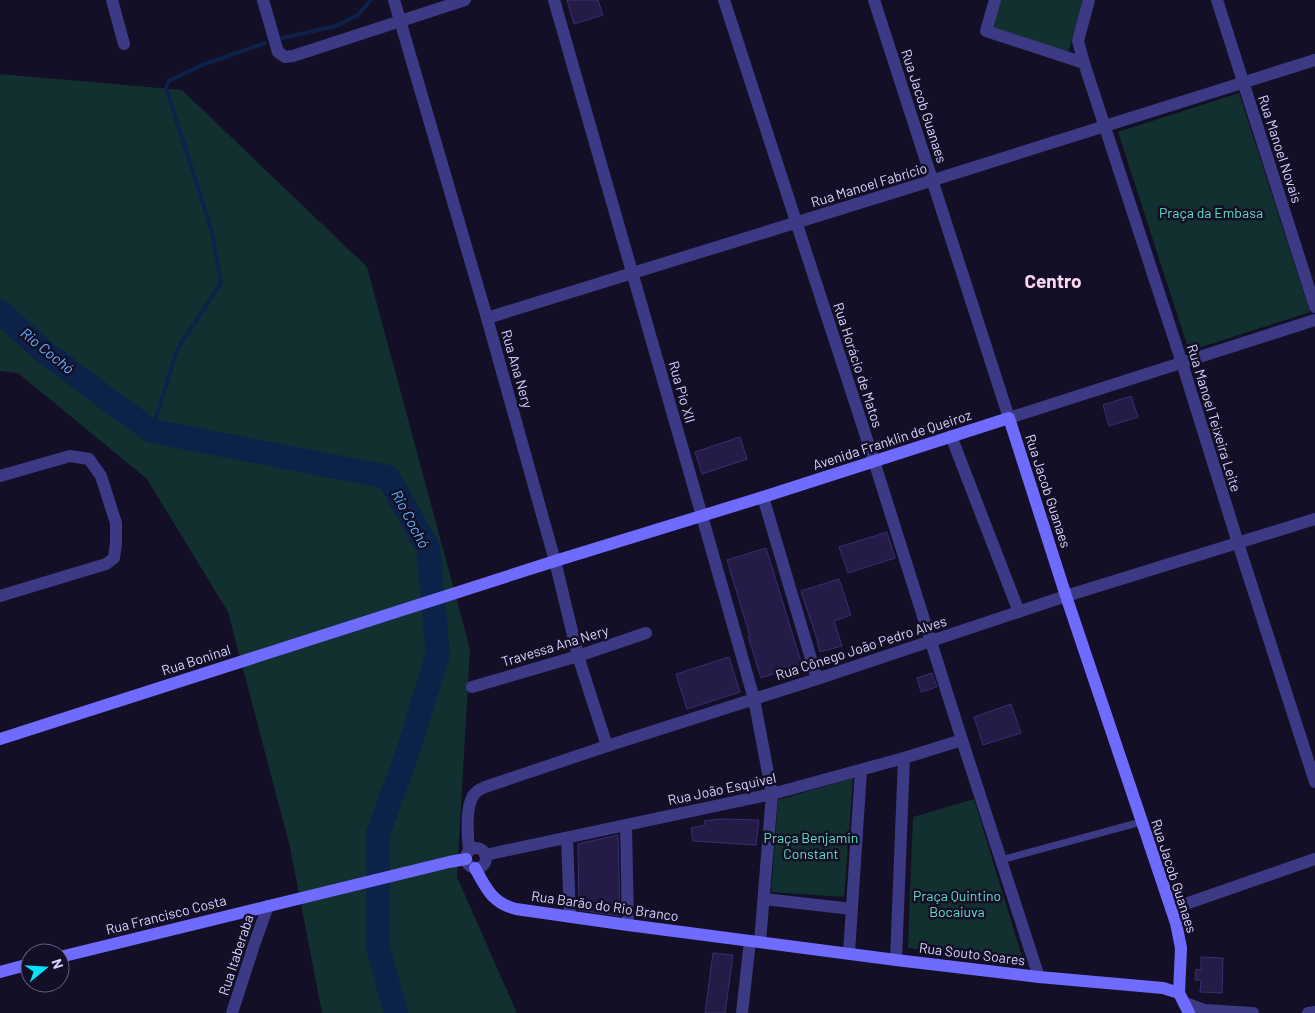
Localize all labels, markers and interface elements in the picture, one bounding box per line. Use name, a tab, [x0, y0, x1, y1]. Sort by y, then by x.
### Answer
street label: Rua Jacob Guanaes	[898, 47, 951, 165]
street label: Rua Manoel Novais	[1255, 93, 1306, 205]
street label: Rua Manoel Fabrício	[809, 159, 929, 210]
park label: Praça da Embasa	[1159, 204, 1263, 221]
district label: Centro	[1024, 269, 1082, 292]
street label: Rua Horácio de Matos	[830, 300, 887, 430]
water label: Rio Cochó	[17, 323, 78, 377]
street label: Rua Ana Nery	[498, 328, 537, 411]
street label: Rua Manoel Teixeira Leite	[1184, 342, 1245, 494]
street label: Rua Pio XII	[666, 359, 699, 425]
street label: Avenida Franklin de Queiroz	[810, 406, 973, 473]
street label: Rua Jacob Guanaes	[1022, 432, 1075, 550]
water label: Rio Cochó	[388, 486, 434, 551]
street label: Rua Cônego João Pedro Alves	[773, 612, 949, 683]
street label: Travessa Ana Nery	[499, 621, 611, 670]
street label: Rua Boninal	[159, 640, 232, 679]
street label: Rua João Esquivel	[666, 769, 778, 808]
street label: Rua Jacob Guanaes	[1148, 817, 1201, 935]
park label: Praça Benjamin Constant	[764, 829, 858, 862]
street label: Rua Barão do Rio Branco	[530, 887, 680, 924]
park label: Praça Quintino Bocaiuva	[913, 887, 1001, 920]
street label: Rua Francisco Costa	[104, 891, 228, 938]
street label: Rua Itaberaba	[214, 912, 257, 997]
street label: Rua Souto Soares	[918, 939, 1026, 968]
north arrow	[20, 943, 70, 993]
text: N	[48, 957, 67, 971]

